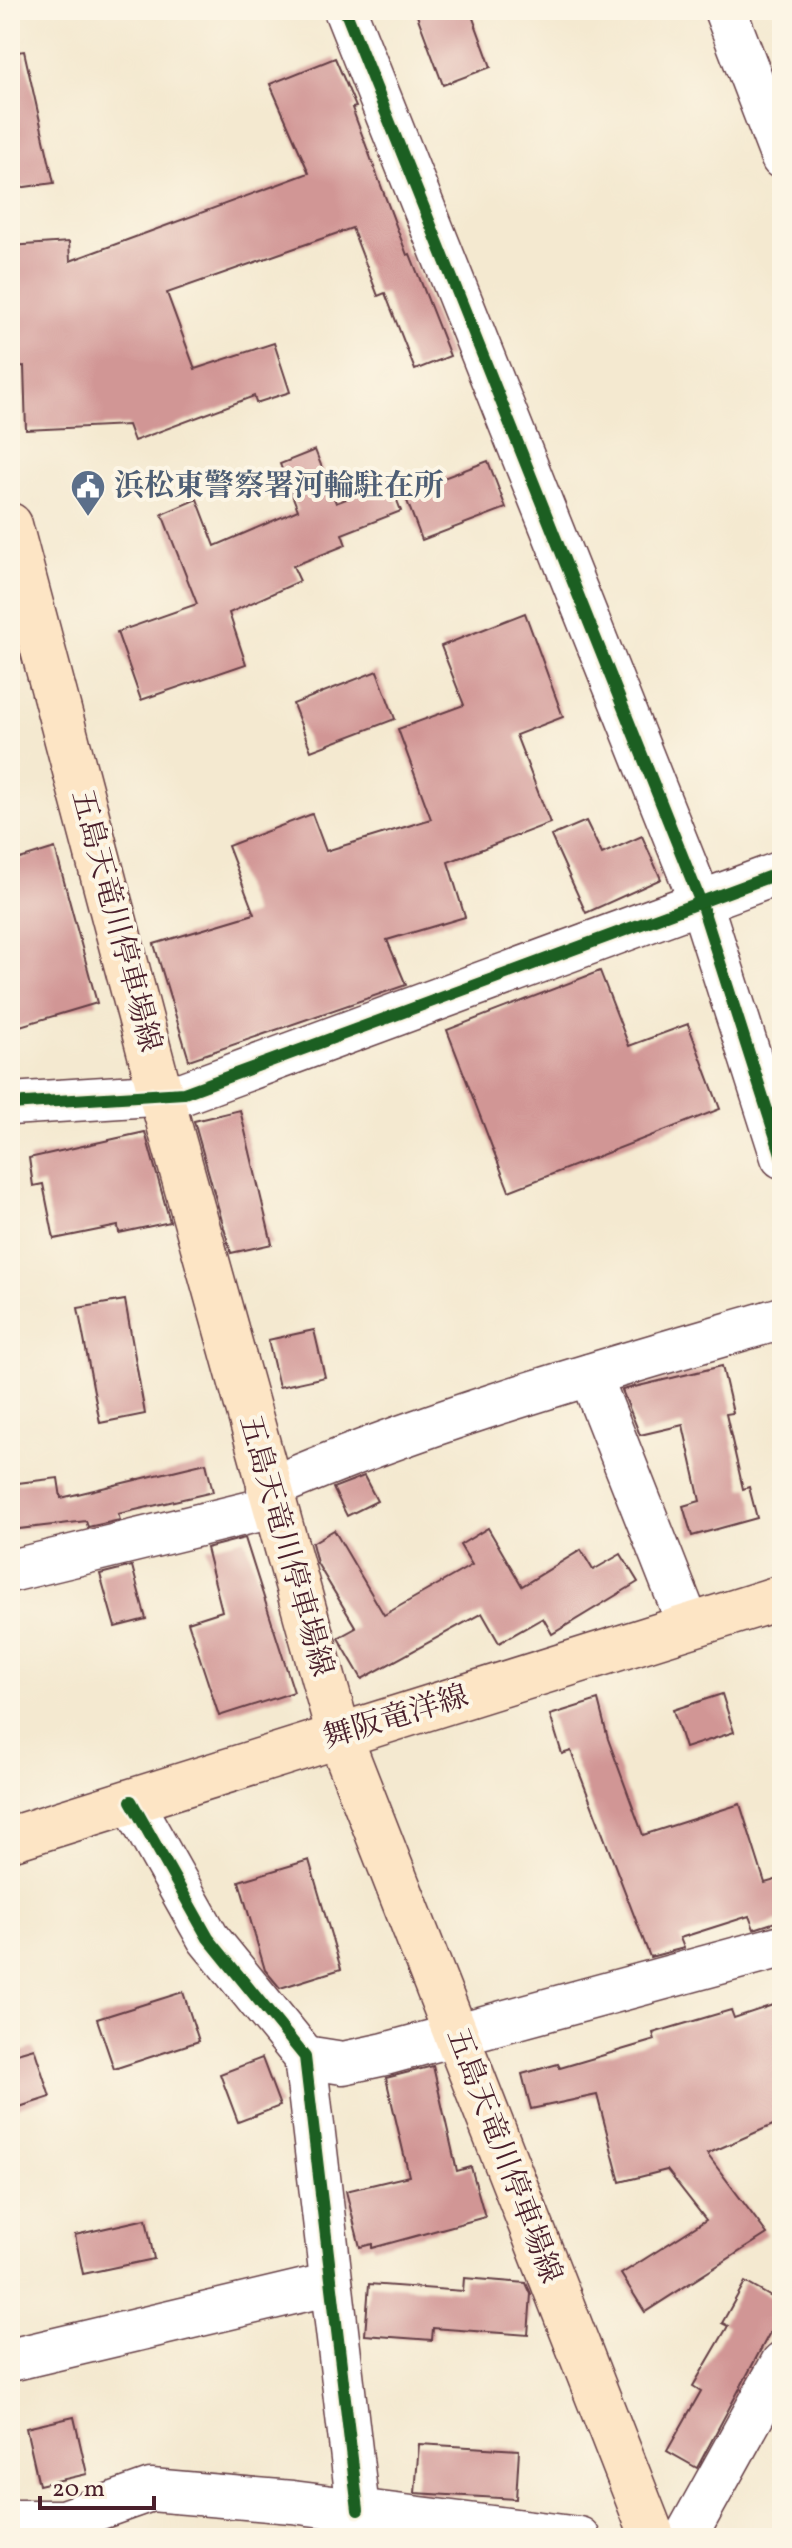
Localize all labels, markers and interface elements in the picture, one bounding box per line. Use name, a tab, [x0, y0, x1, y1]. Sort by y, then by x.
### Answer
place label: 浜松東警察署河輪駐在所	[114, 466, 444, 508]
public building icon: 浜松東警察署河輪駐在所	[69, 468, 107, 518]
street label: 五島天竜川停車場線	[60, 785, 170, 1057]
street label: 五島天竜川停車場線	[228, 1410, 342, 1682]
street label: 舞阪竜洋線	[318, 1676, 474, 1760]
street label: 五島天竜川停車場線	[435, 2022, 571, 2290]
scale bar	[40, 2460, 154, 2510]
text: 20 m	[52, 2473, 105, 2507]

